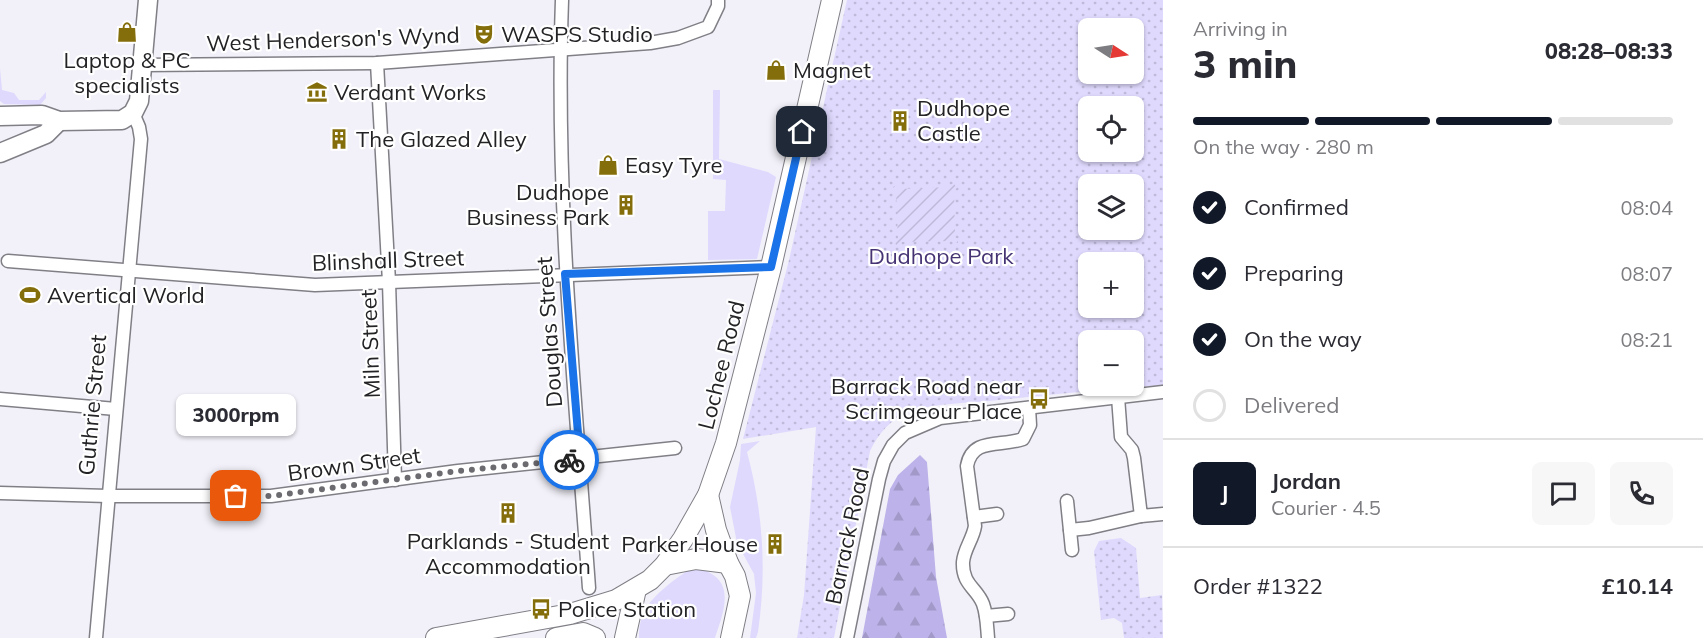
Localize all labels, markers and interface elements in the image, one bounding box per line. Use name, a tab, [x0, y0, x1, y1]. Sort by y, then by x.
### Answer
text: Arriving in	[1193, 16, 1288, 41]
north arrow	[1078, 18, 1144, 84]
map controls	[1078, 18, 1144, 396]
shop icon: Laptop & PC specialists	[115, 20, 139, 44]
place label: WASPS Studio	[501, 20, 653, 48]
street label: West Henderson's Wynd	[206, 21, 460, 57]
theatre icon: WASPS Studio	[472, 22, 496, 46]
text: 08:28–08:33	[1545, 37, 1673, 65]
text: 3 min	[1193, 39, 1298, 88]
place label: Laptop & PC specialists	[63, 46, 191, 99]
place label: Magnet	[793, 56, 871, 84]
shop icon: Magnet	[764, 58, 788, 82]
place label: Verdant Works	[334, 78, 486, 106]
museum icon: Verdant Works	[305, 80, 329, 104]
place label: Dudhope Castle	[917, 94, 1010, 147]
button: locate	[1078, 96, 1144, 162]
pin	[776, 106, 827, 157]
building icon: Dudhope Castle	[888, 109, 912, 133]
icon: home	[785, 115, 818, 148]
place label: The Glazed Alley	[356, 125, 527, 153]
building icon: The Glazed Alley	[327, 127, 351, 151]
text: On the way · 280 m	[1193, 134, 1374, 159]
place label: Easy Tyre	[625, 151, 722, 179]
shop icon: Easy Tyre	[596, 153, 620, 177]
button: layers	[1078, 174, 1144, 240]
place label: Dudhope Business Park	[466, 178, 610, 231]
icon: check	[1193, 191, 1226, 224]
building icon: Dudhope Business Park	[614, 193, 638, 217]
text: Confirmed	[1244, 193, 1349, 221]
text: 08:04	[1620, 195, 1673, 220]
park label: Dudhope Park	[868, 242, 1014, 270]
street label: Blinshall Street	[311, 243, 465, 277]
button: +	[1078, 252, 1144, 318]
street label: Douglas Street	[530, 255, 568, 408]
icon: check	[1193, 257, 1226, 290]
text: Preparing	[1244, 259, 1344, 287]
text: 08:07	[1620, 261, 1673, 286]
place label: Avertical World	[47, 281, 205, 309]
sports icon: Avertical World	[18, 283, 42, 307]
street label: Miln Street	[354, 289, 386, 399]
street label: Lochee Road	[691, 298, 751, 432]
icon: check	[1193, 323, 1226, 356]
text: On the way	[1244, 325, 1362, 353]
text: 08:21	[1620, 327, 1673, 352]
button: −	[1078, 330, 1144, 396]
street label: Guthrie Street	[72, 333, 112, 477]
place label: Barrack Road near Scrimgeour Place	[831, 372, 1022, 425]
bus stop icon: Barrack Road near Scrimgeour Place	[1027, 387, 1051, 411]
text: Delivered	[1244, 391, 1339, 419]
callout: 3000rpm	[176, 394, 296, 436]
text: 3000rpm	[192, 402, 280, 427]
courier	[539, 430, 599, 490]
street label: Brown Street	[286, 441, 422, 487]
icon: bike	[553, 444, 586, 477]
button: chat	[1532, 462, 1595, 525]
button: phone	[1610, 462, 1673, 525]
street label: Barrack Road	[819, 465, 875, 607]
text: Jordan	[1271, 467, 1341, 495]
pin	[210, 470, 261, 521]
icon: bag	[219, 479, 252, 512]
text: J	[1221, 479, 1228, 507]
text: Courier · 4.5	[1271, 495, 1381, 520]
building icon: Parklands - Student Accommodation	[496, 501, 520, 525]
place label: Parklands - Student Accommodation	[407, 527, 610, 580]
place label: Parker House	[621, 530, 758, 558]
building icon: Parker House	[763, 532, 787, 556]
text: Order #1322	[1193, 572, 1323, 600]
text: £10.14	[1602, 572, 1673, 600]
place label: Police Station	[558, 595, 696, 623]
bus stop icon: Police Station	[529, 597, 553, 621]

